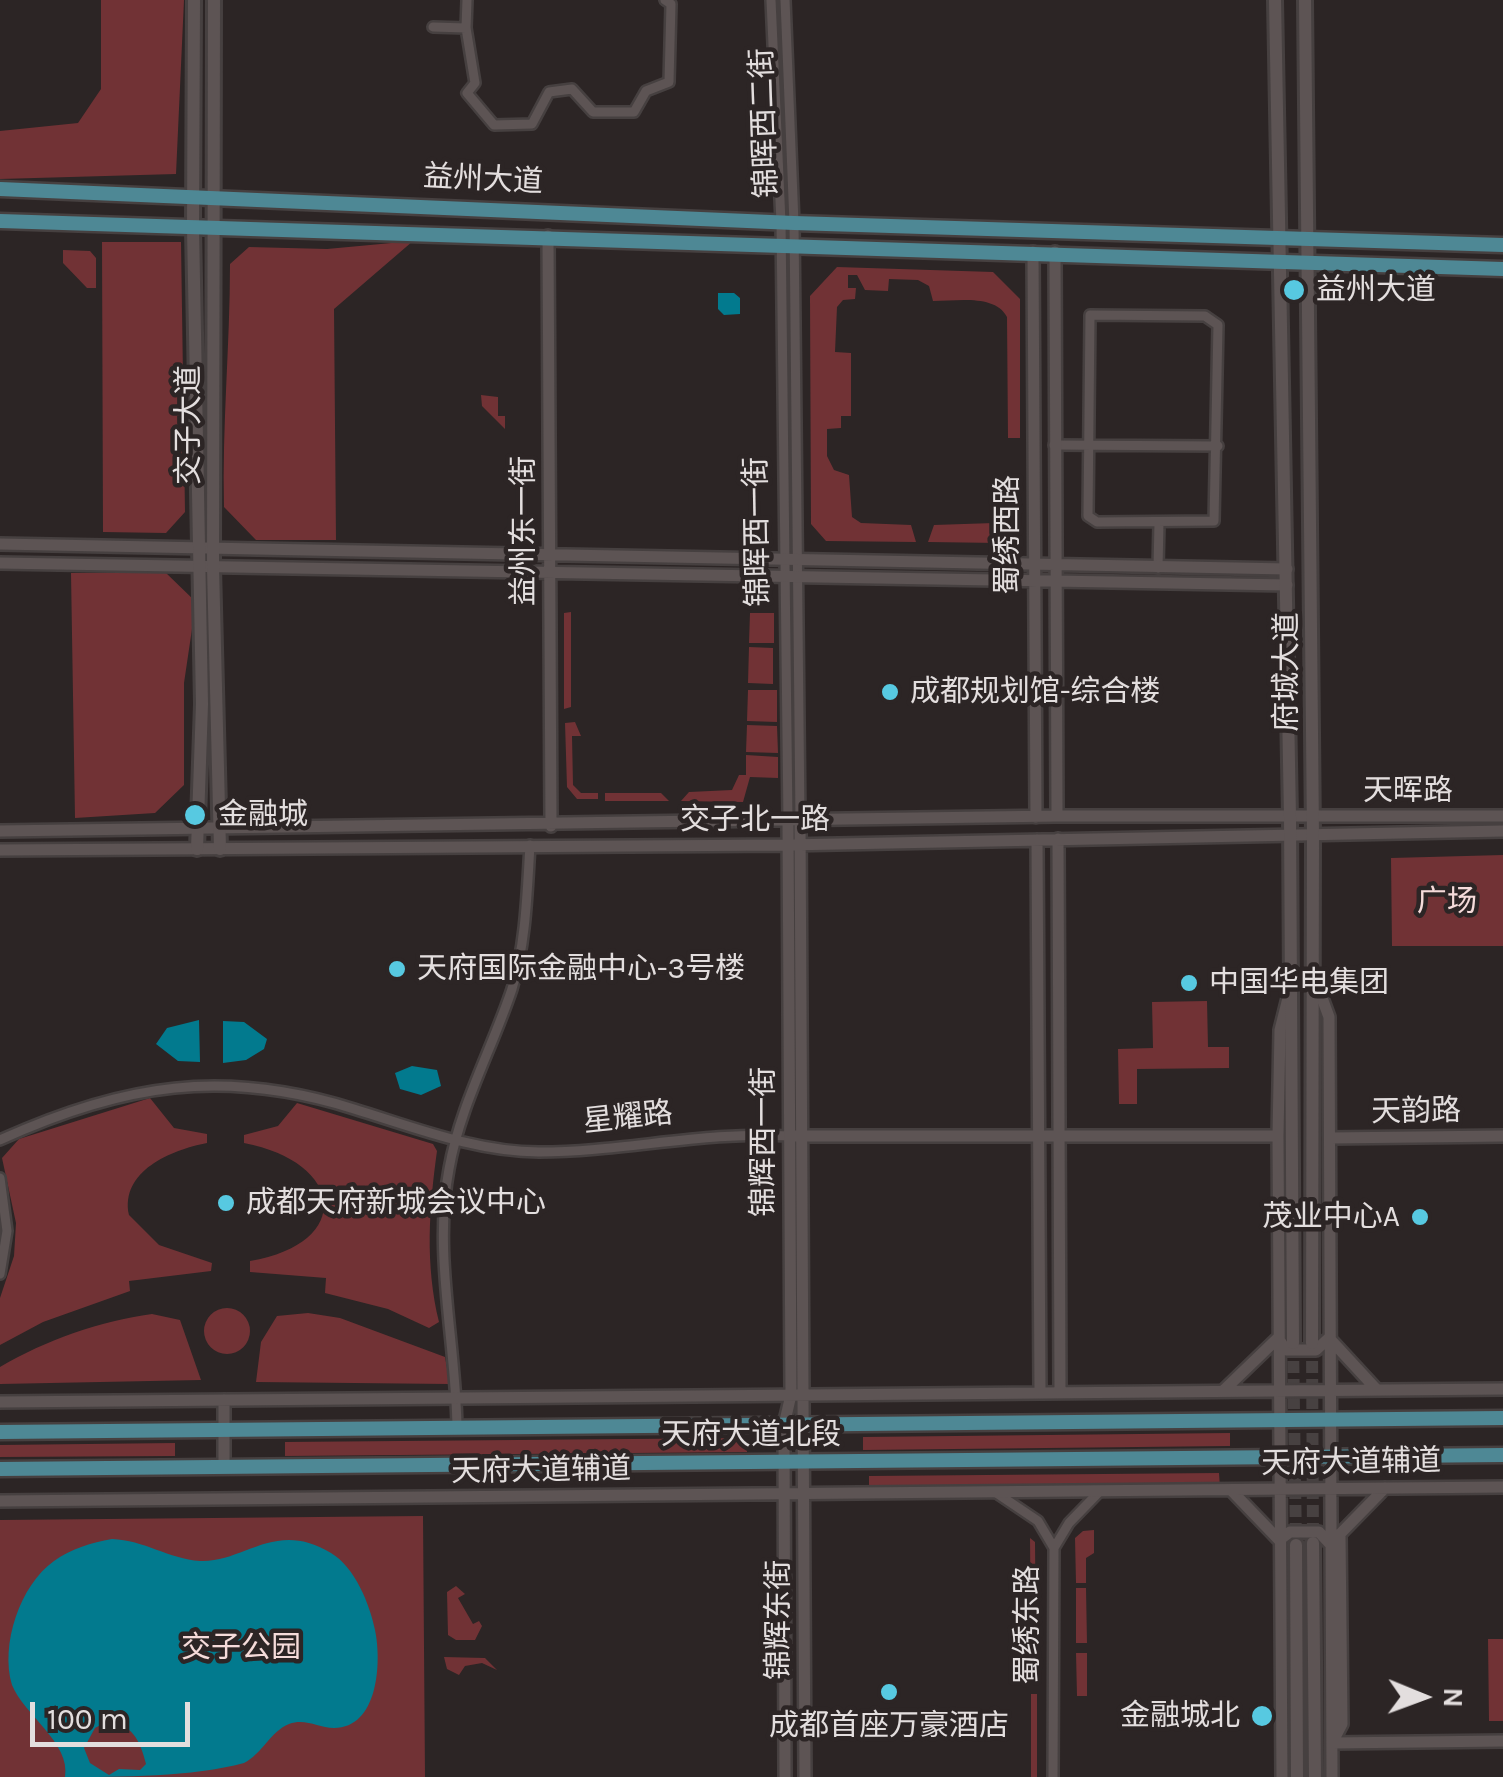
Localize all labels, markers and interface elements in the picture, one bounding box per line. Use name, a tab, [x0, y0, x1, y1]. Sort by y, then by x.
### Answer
street label: 锦晖西二街	[744, 47, 786, 199]
street label: 益州大道	[422, 159, 544, 201]
place label: 益州大道	[1316, 272, 1436, 308]
marker: 益州大道	[1281, 277, 1307, 303]
street label: 交子大道	[171, 365, 207, 485]
street label: 益州东一街	[506, 456, 542, 606]
street label: 锦晖西一街	[739, 457, 777, 607]
street label: 蜀绣西路	[990, 475, 1026, 595]
street label: 府城大道	[1269, 612, 1305, 732]
place label: 成都规划馆-综合楼	[910, 674, 1160, 710]
marker: 成都规划馆-综合楼	[879, 681, 901, 703]
street label: 天晖路	[1363, 773, 1453, 809]
place label: 金融城	[218, 797, 308, 833]
marker: 金融城	[182, 802, 208, 828]
street label: 交子北一路	[680, 802, 830, 838]
park label: 广场	[1417, 884, 1477, 920]
place label: 天府国际金融中心-3号楼	[417, 951, 745, 987]
marker: 天府国际金融中心-3号楼	[386, 958, 408, 980]
place label: 中国华电集团	[1209, 965, 1389, 1001]
marker: 中国华电集团	[1178, 972, 1200, 994]
street label: 锦辉西一街	[746, 1067, 782, 1217]
street label: 天韵路	[1371, 1093, 1461, 1131]
street label: 星耀路	[581, 1095, 675, 1141]
place label: 成都天府新城会议中心	[246, 1185, 546, 1221]
marker: 成都天府新城会议中心	[215, 1192, 237, 1214]
place label: 茂业中心A	[1263, 1199, 1400, 1235]
marker: 茂业中心A	[1409, 1206, 1431, 1228]
street label: 天府大道北段	[661, 1417, 841, 1453]
street label: 天府大道辅道	[1261, 1443, 1441, 1483]
street label: 天府大道辅道	[451, 1451, 631, 1491]
street label: 锦辉东街	[761, 1560, 797, 1680]
street label: 蜀绣东路	[1010, 1565, 1046, 1685]
park label: 交子公园	[181, 1630, 301, 1666]
north arrow	[1373, 1647, 1473, 1747]
marker: 成都首座万豪酒店	[878, 1681, 900, 1703]
scale bar	[35, 1682, 195, 1744]
text: N	[1437, 1687, 1470, 1708]
place label: 金融城北	[1120, 1698, 1240, 1734]
text: 100 m	[47, 1701, 128, 1737]
marker: 金融城北	[1249, 1703, 1275, 1729]
place label: 成都首座万豪酒店	[769, 1708, 1009, 1744]

